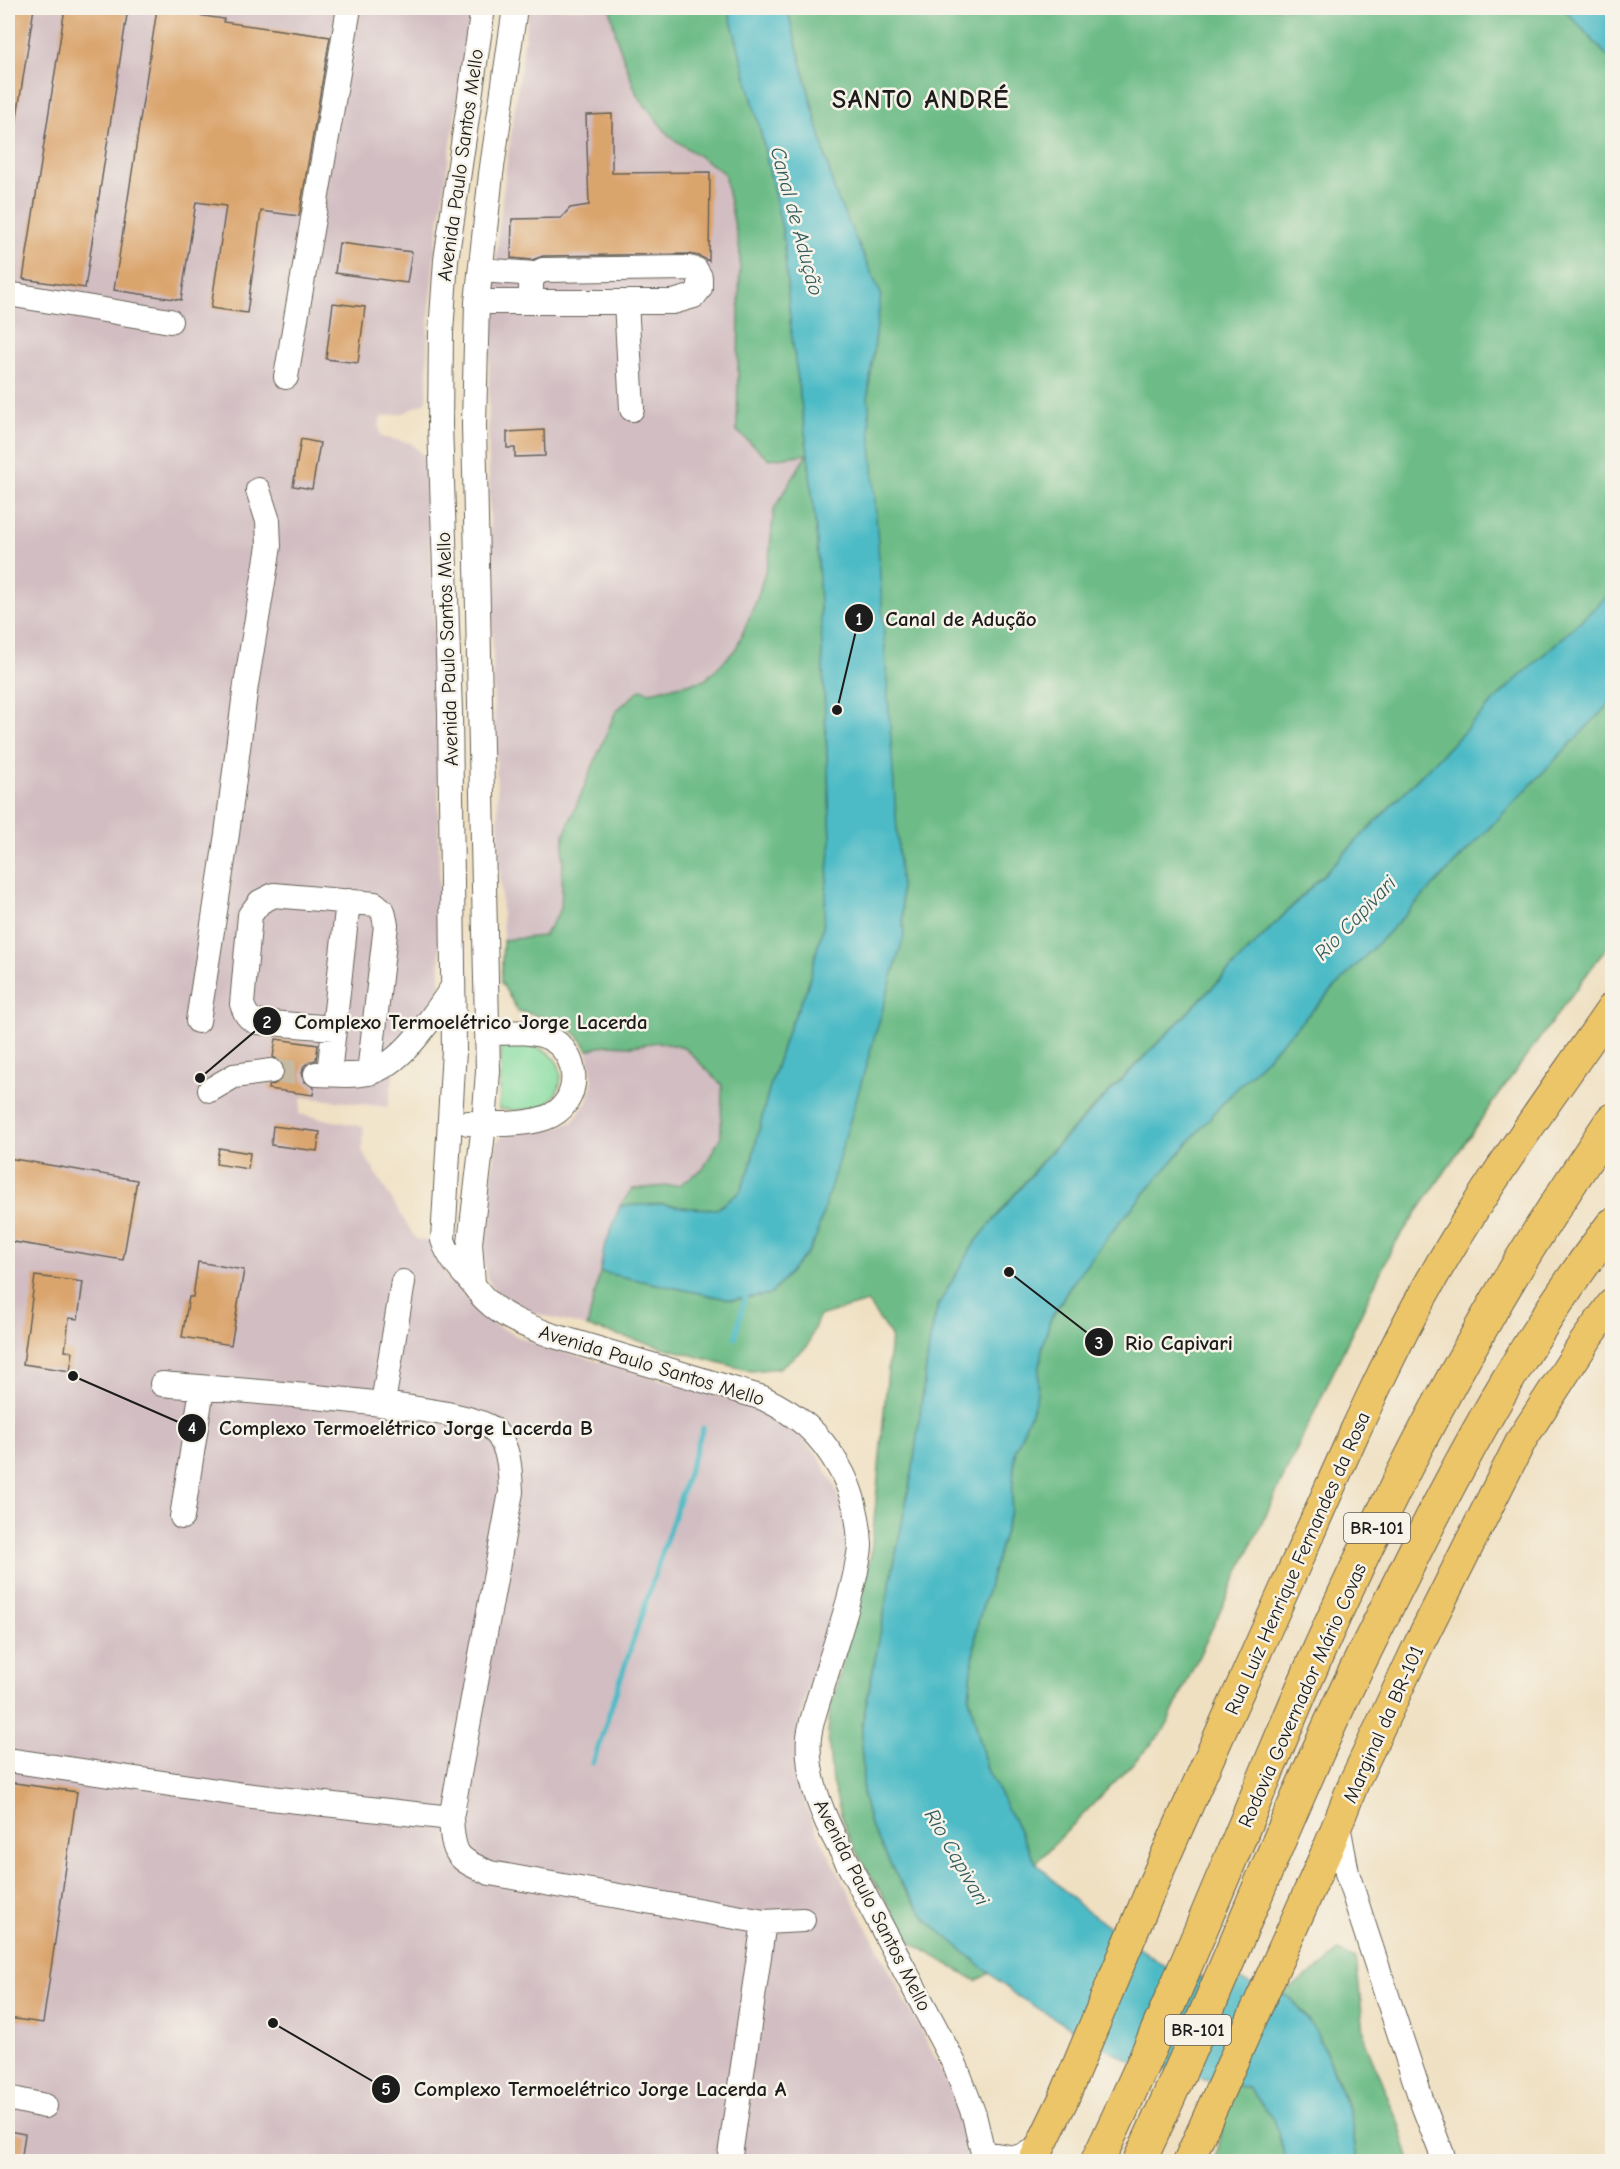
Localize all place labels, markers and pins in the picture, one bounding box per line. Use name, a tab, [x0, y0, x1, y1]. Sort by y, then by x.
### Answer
callout: Canal de Adução	[844, 599, 1049, 638]
callout: Complexo Termoelétrico Jorge Lacerda	[252, 1002, 659, 1041]
callout: Rio Capivari	[1084, 1323, 1245, 1362]
callout: Complexo Termoelétrico Jorge Lacerda B	[177, 1409, 604, 1448]
callout: Complexo Termoelétrico Jorge Lacerda A	[371, 2069, 798, 2108]

